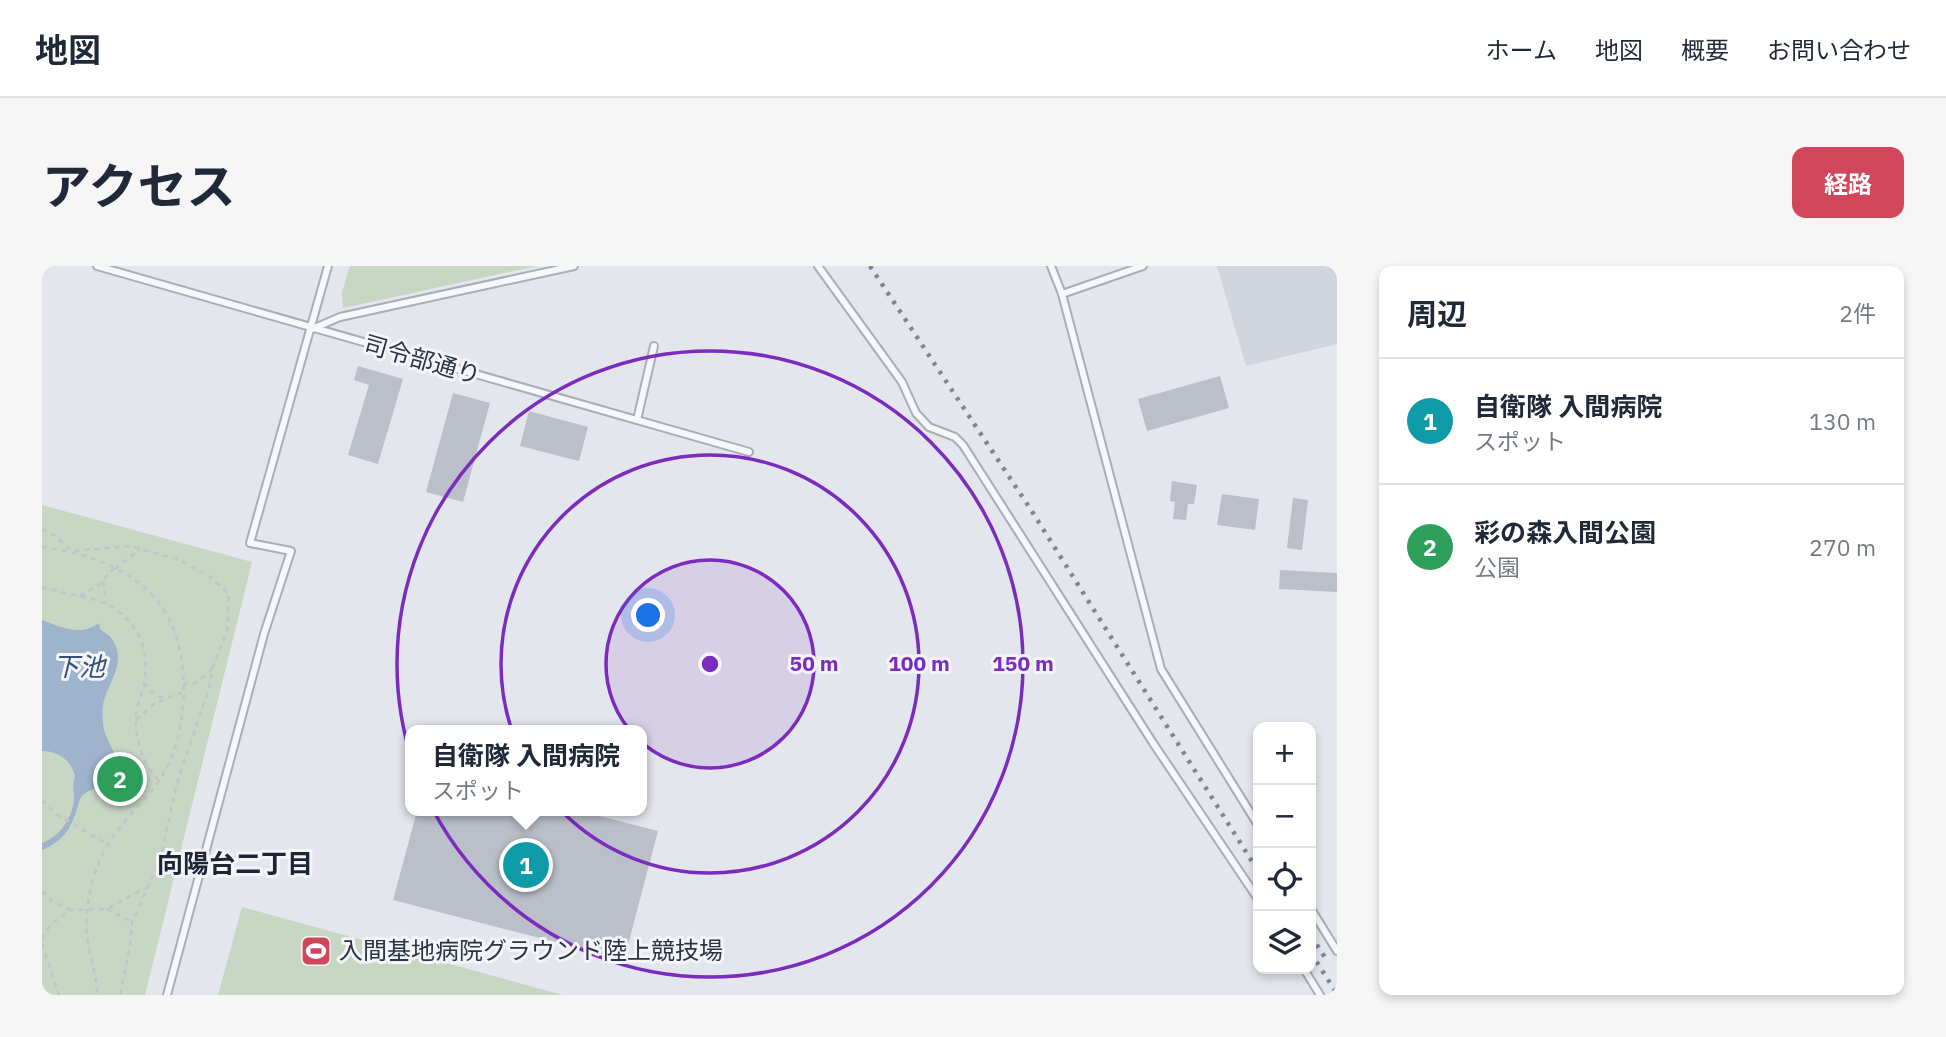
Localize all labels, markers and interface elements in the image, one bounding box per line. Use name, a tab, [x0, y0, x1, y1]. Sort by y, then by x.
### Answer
text: 地図	[35, 28, 101, 71]
text: ホーム	[1486, 34, 1557, 66]
text: 地図	[1595, 34, 1643, 66]
text: 概要	[1681, 34, 1729, 66]
text: お問い合わせ	[1767, 34, 1911, 66]
button: 経路	[1792, 147, 1904, 218]
text: アクセス	[42, 154, 236, 217]
text: 周辺	[1407, 294, 1467, 333]
text: 2件	[1839, 298, 1876, 328]
street label: 司令部通り	[360, 327, 484, 391]
text: 自衛隊 入間病院	[1474, 389, 1662, 423]
text: 1	[1423, 406, 1437, 436]
text: 130 m	[1809, 406, 1876, 436]
text: スポット	[1474, 426, 1566, 456]
text: 彩の森入間公園	[1474, 515, 1656, 549]
text: 2	[1423, 532, 1437, 562]
text: 270 m	[1809, 532, 1876, 562]
text: 公園	[1474, 552, 1520, 582]
your location	[631, 598, 665, 632]
water label: 下池	[53, 649, 108, 683]
text: 50 m	[790, 649, 838, 677]
text: 100 m	[888, 649, 950, 677]
text: 150 m	[992, 649, 1054, 677]
centre of rings	[698, 652, 722, 676]
map controls	[1253, 722, 1316, 974]
button: +	[1253, 722, 1316, 785]
popup	[405, 725, 647, 816]
text: 自衛隊 入間病院	[432, 738, 620, 772]
pin: 2	[97, 753, 143, 805]
text: スポット	[432, 775, 524, 805]
button: −	[1253, 785, 1316, 848]
pin: 1	[503, 839, 549, 891]
district label: 向陽台二丁目	[157, 846, 313, 880]
button: locate	[1253, 848, 1316, 911]
button: layers	[1253, 911, 1316, 974]
sports icon: 入間基地病院グラウンド陸上競技場	[299, 934, 333, 968]
place label: 入間基地病院グラウンド陸上競技場	[339, 934, 723, 966]

